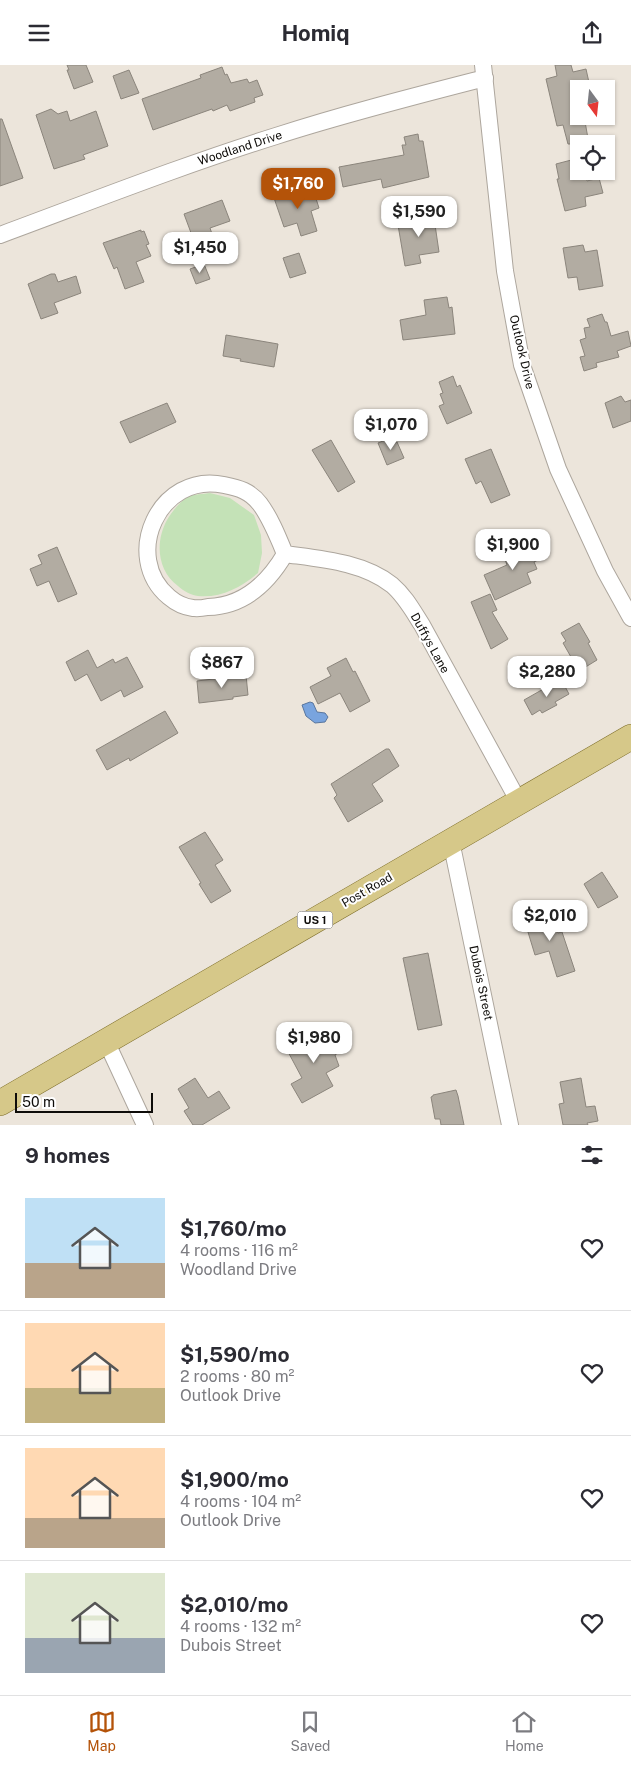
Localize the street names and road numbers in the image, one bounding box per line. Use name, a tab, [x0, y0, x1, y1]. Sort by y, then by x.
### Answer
street label: Woodland Drive	[196, 128, 284, 168]
street label: Outlook Drive	[507, 314, 537, 391]
street label: Duffys Lane	[408, 610, 452, 676]
street label: Post Road	[339, 870, 395, 910]
road number: US 1	[298, 911, 332, 929]
street label: Dubois Street	[466, 944, 496, 1022]

